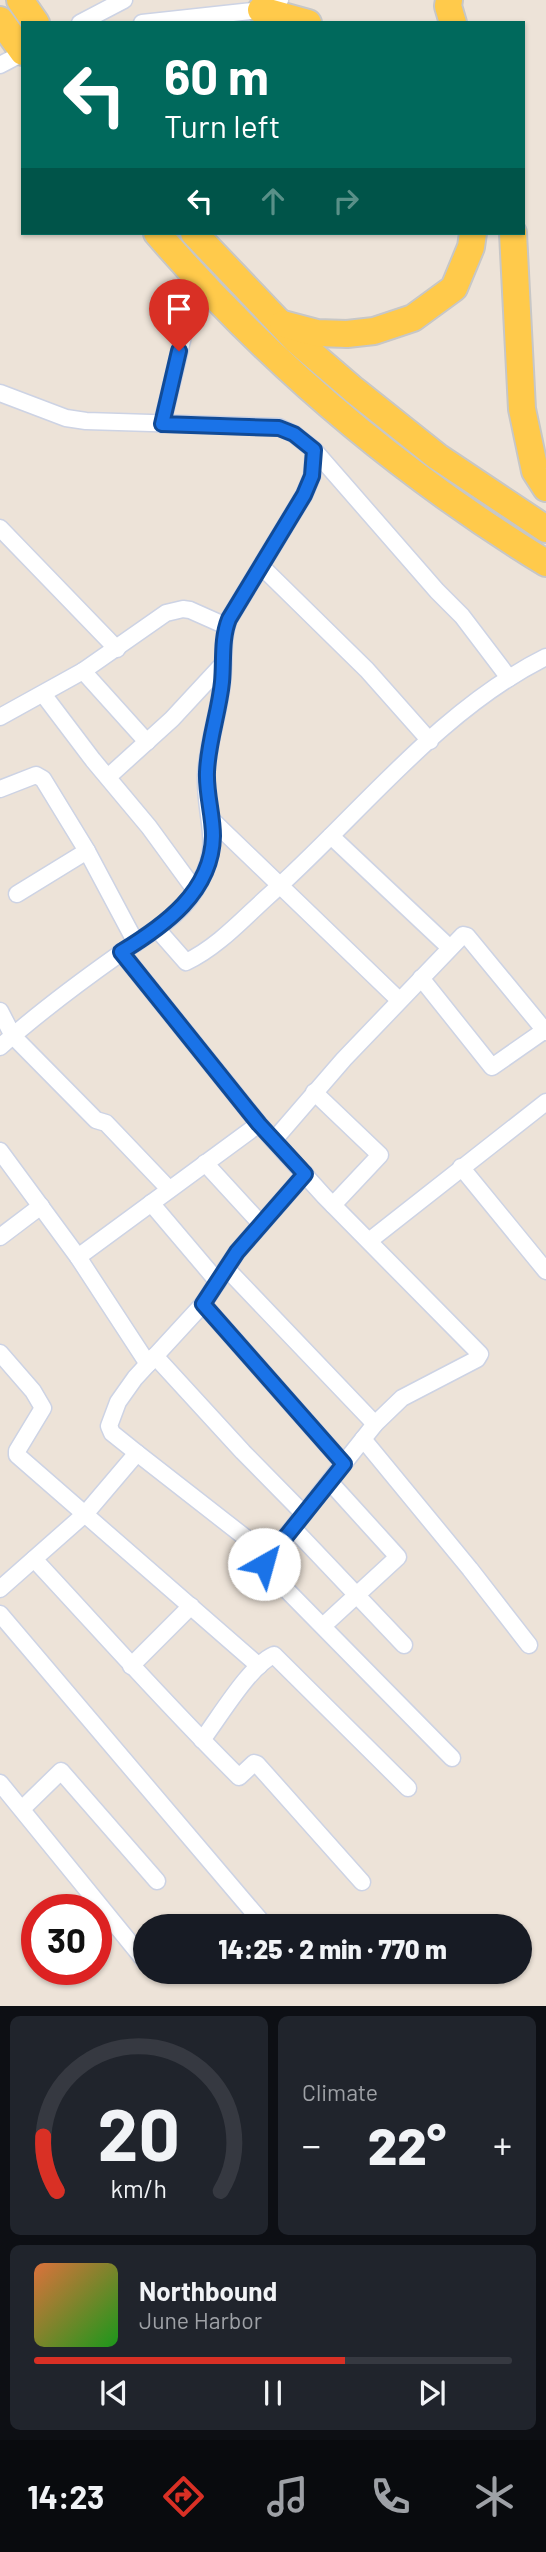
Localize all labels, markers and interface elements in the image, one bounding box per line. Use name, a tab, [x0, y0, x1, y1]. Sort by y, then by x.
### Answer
text: 60 m	[164, 46, 269, 105]
icon: left	[49, 49, 140, 140]
text: Turn left	[164, 106, 281, 144]
icon: left	[181, 182, 219, 220]
icon: ahead	[254, 182, 292, 220]
icon: right	[327, 182, 365, 220]
pin	[149, 279, 209, 351]
icon: arrive	[160, 290, 198, 328]
position arrow	[227, 1527, 301, 1601]
speed limit sign: 30	[21, 1894, 112, 1985]
text: 14:25 · 2 min · 770 m	[218, 1933, 447, 1964]
text: Climate	[302, 2078, 378, 2106]
text: 20	[98, 2089, 180, 2177]
text: 22°	[368, 2113, 446, 2175]
text: −	[302, 2121, 321, 2167]
text: +	[493, 2121, 512, 2167]
text: km/h	[111, 2173, 167, 2203]
text: Northbound	[139, 2275, 277, 2306]
text: June Harbor	[139, 2306, 262, 2334]
icon: previous	[95, 2374, 133, 2412]
icon: pause	[254, 2374, 292, 2412]
icon: next	[413, 2374, 451, 2412]
icon: directions	[159, 2472, 208, 2521]
icon: music	[263, 2472, 312, 2521]
icon: phone	[366, 2472, 415, 2521]
icon: climate	[470, 2472, 519, 2521]
text: 14:23	[27, 2477, 104, 2515]

